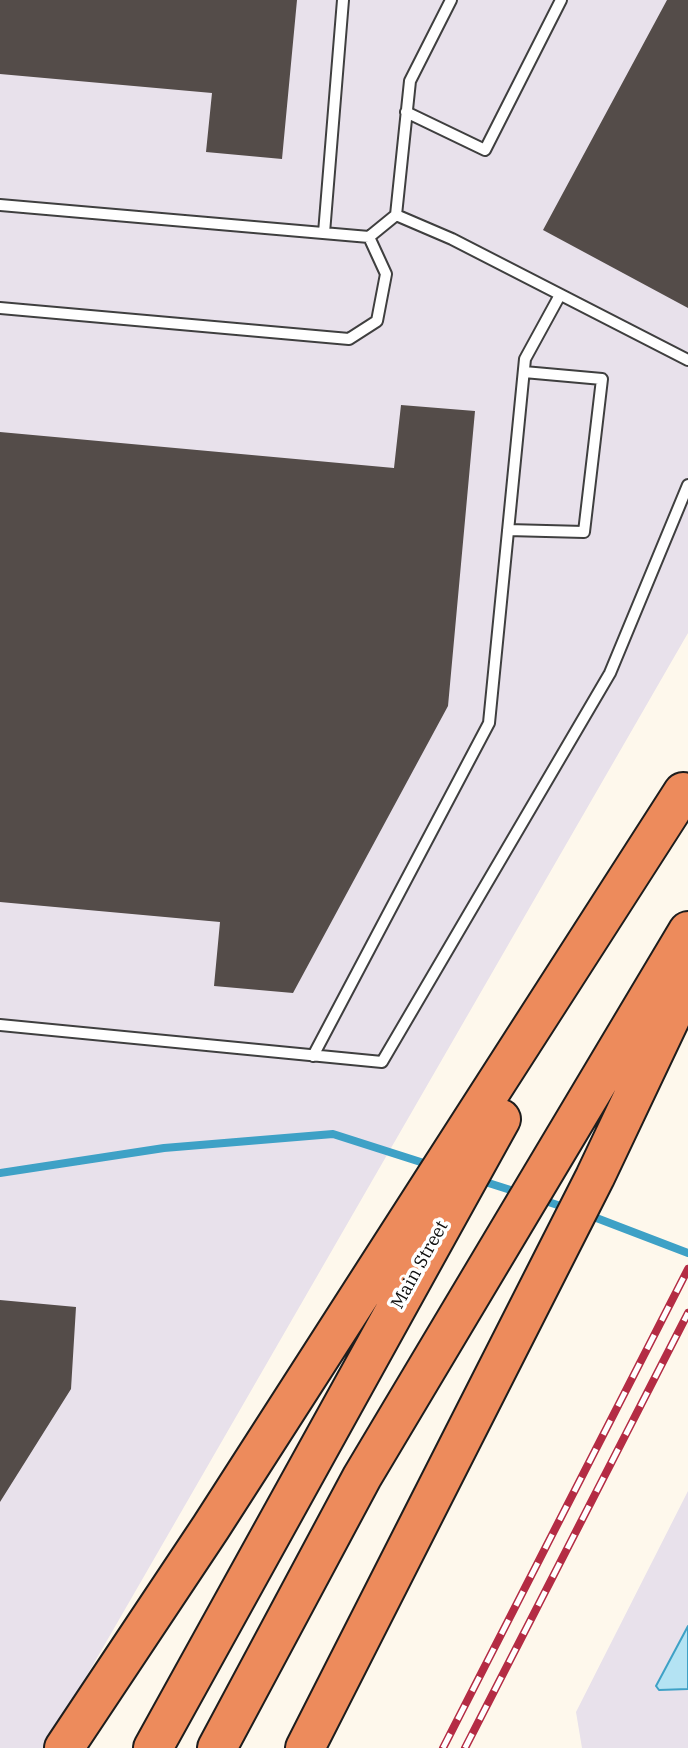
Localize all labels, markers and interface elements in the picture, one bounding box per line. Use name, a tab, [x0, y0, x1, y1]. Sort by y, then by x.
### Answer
street label: Main Street	[387, 1217, 453, 1313]

